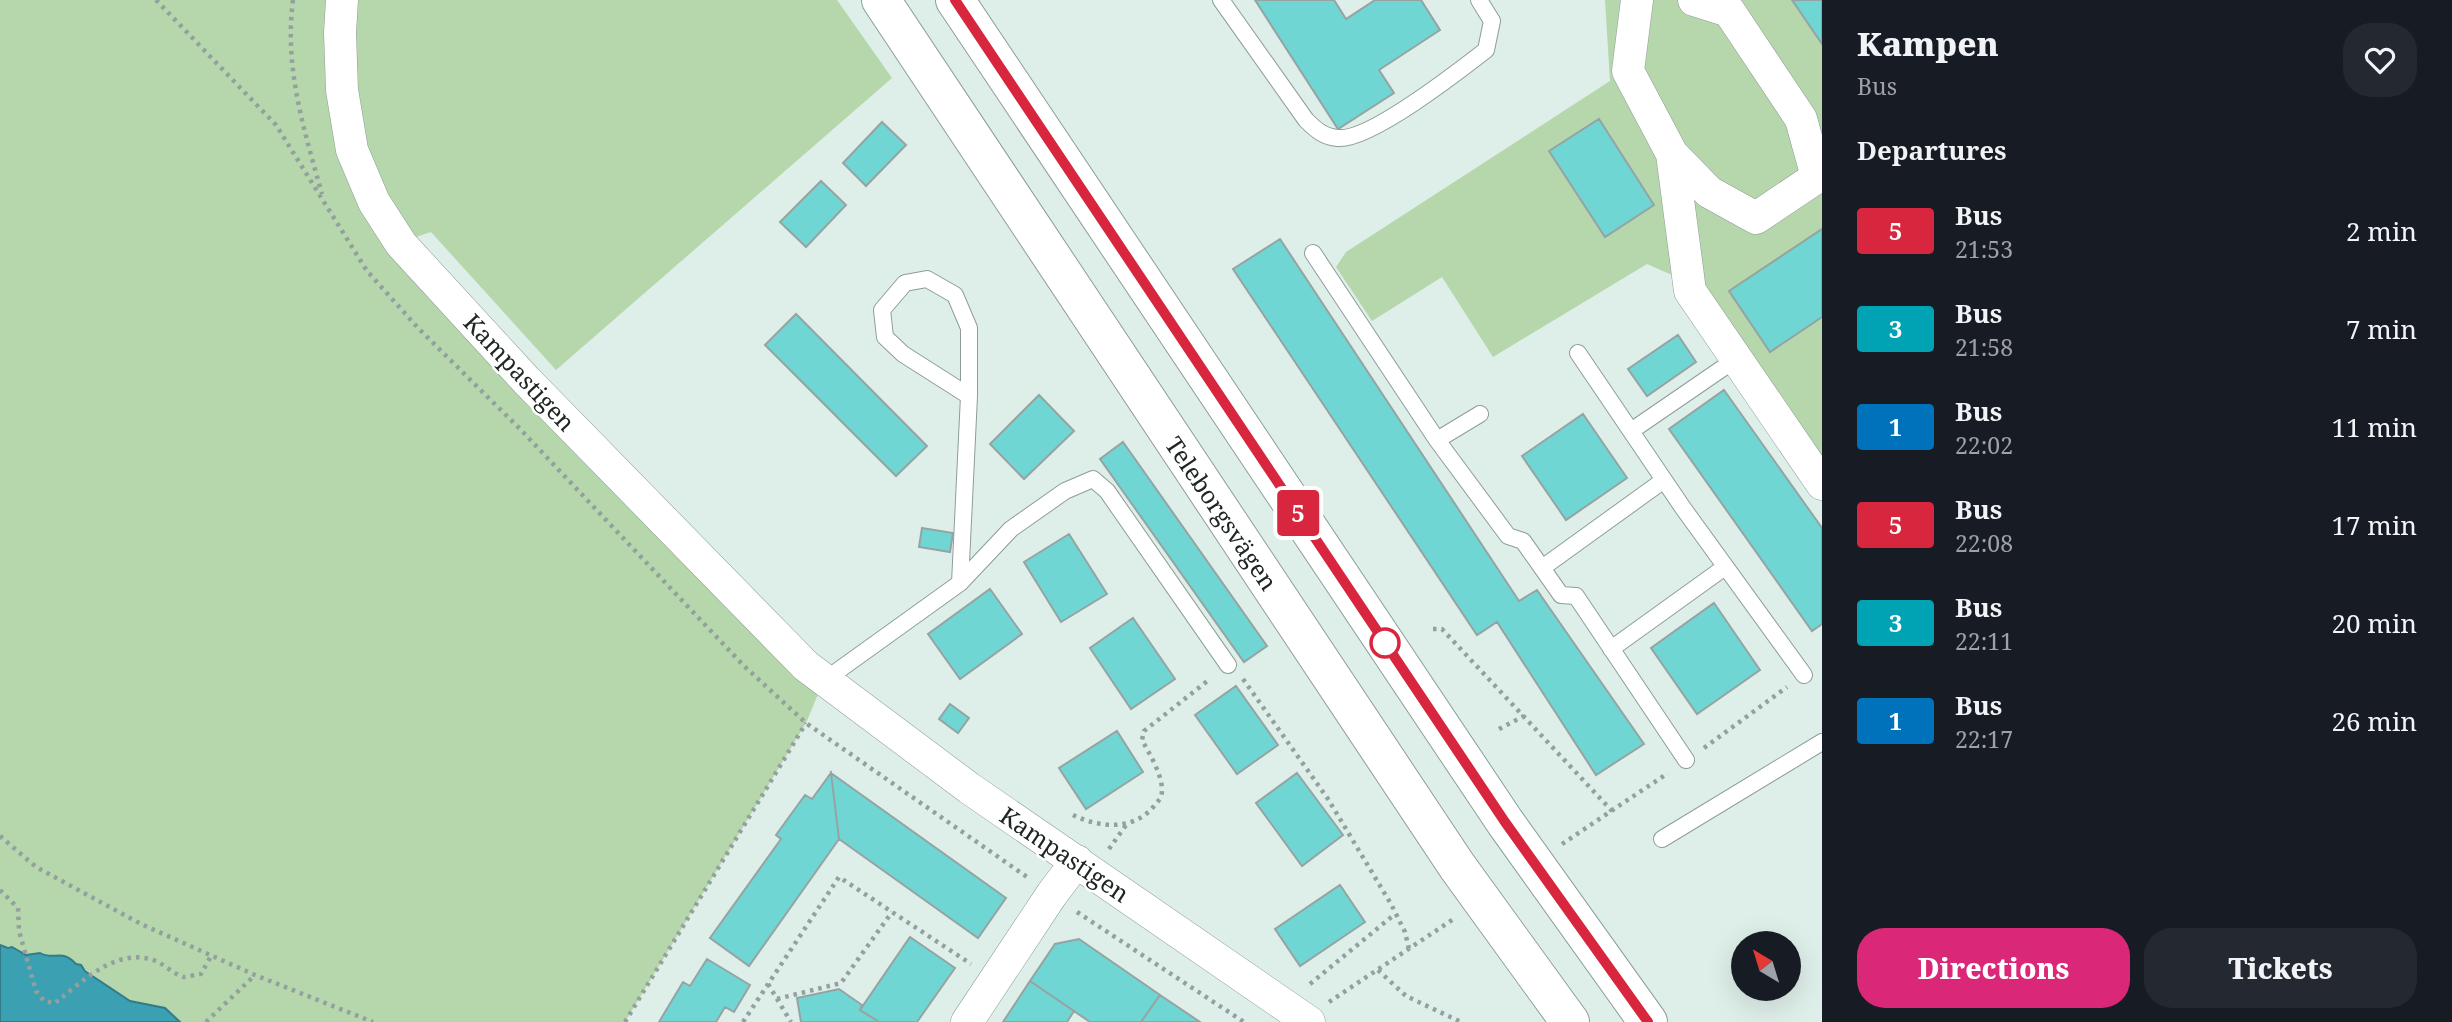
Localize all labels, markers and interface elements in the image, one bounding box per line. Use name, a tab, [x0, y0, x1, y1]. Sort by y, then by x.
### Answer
text: Kampen	[1857, 21, 1999, 66]
button: heart	[2343, 23, 2417, 97]
text: Bus	[1857, 70, 1897, 102]
text: Departures	[1857, 132, 2007, 168]
text: Bus	[1955, 197, 2002, 233]
text: 2 min	[2346, 213, 2417, 249]
text: 5	[1889, 214, 1902, 247]
text: 21:53	[1955, 233, 2013, 265]
text: Bus	[1955, 295, 2002, 331]
street label: Kampastigen	[457, 306, 583, 438]
text: 7 min	[2346, 311, 2417, 347]
text: 3	[1889, 312, 1902, 345]
text: 21:58	[1955, 331, 2013, 363]
text: Bus	[1955, 393, 2002, 429]
text: 11 min	[2332, 409, 2417, 445]
text: 1	[1889, 410, 1902, 443]
text: 22:02	[1955, 429, 2013, 461]
street label: Teleborgsvägen	[1158, 430, 1286, 596]
line badge: 5	[1275, 490, 1321, 536]
text: Bus	[1955, 491, 2002, 527]
text: 5	[1291, 496, 1305, 529]
text: 17 min	[2332, 507, 2417, 543]
text: 5	[1889, 508, 1902, 541]
text: 22:08	[1955, 527, 2013, 559]
text: Bus	[1955, 589, 2002, 625]
text: 20 min	[2332, 605, 2417, 641]
text: 3	[1889, 606, 1902, 639]
text: 22:11	[1955, 625, 2013, 657]
unlabelled marker	[1370, 628, 1400, 658]
text: Bus	[1955, 687, 2002, 723]
text: 26 min	[2332, 703, 2417, 739]
text: 1	[1889, 704, 1902, 737]
text: 22:17	[1955, 723, 2013, 755]
street label: Kampastigen	[994, 799, 1136, 909]
button: Directions	[1857, 928, 2130, 1008]
button: Tickets	[2144, 928, 2417, 1008]
north arrow	[1731, 931, 1801, 1001]
map controls	[1731, 931, 1801, 1001]

